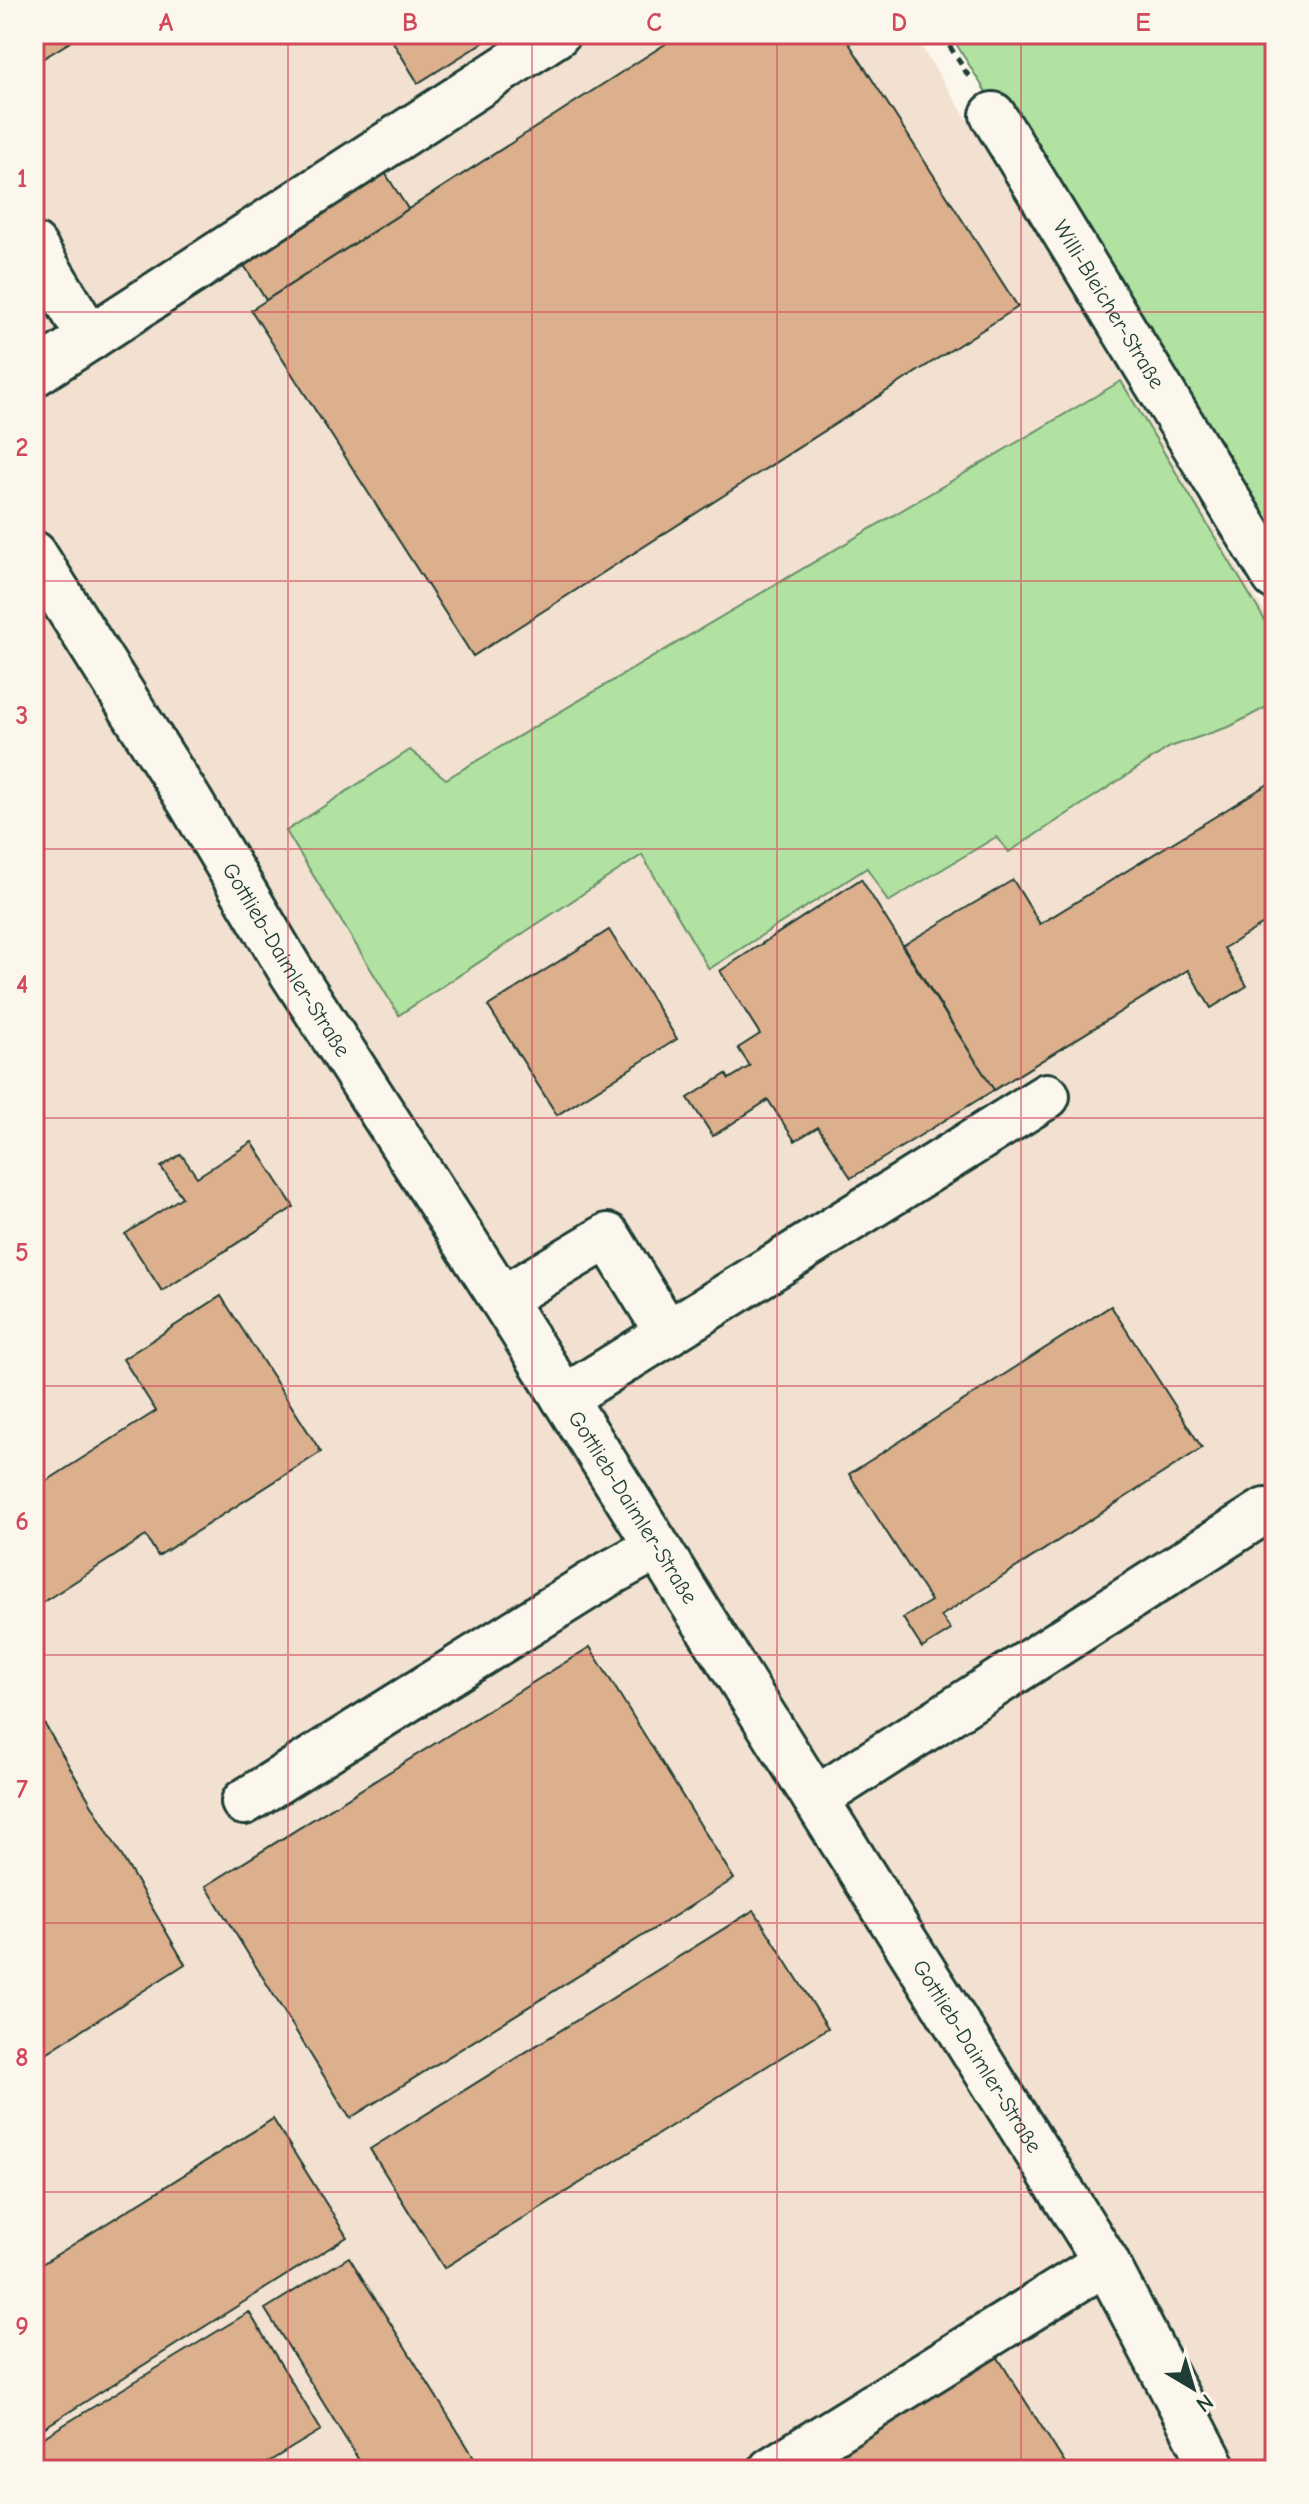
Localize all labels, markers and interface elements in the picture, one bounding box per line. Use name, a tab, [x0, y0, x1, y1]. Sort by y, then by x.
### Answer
text: A	[159, 8, 174, 38]
text: B	[402, 8, 418, 38]
text: C	[646, 8, 662, 38]
text: D	[891, 8, 907, 38]
text: E	[1135, 8, 1151, 38]
text: 1	[17, 164, 27, 194]
street label: Willi-Bleicher-Straße	[1047, 215, 1170, 394]
text: 2	[16, 433, 28, 463]
text: 3	[16, 701, 28, 731]
street label: Gottlieb-Daimler-Straße	[217, 858, 356, 1062]
text: 4	[16, 970, 28, 1000]
text: 5	[15, 1238, 29, 1268]
street label: Gottlieb-Daimler-Straße	[563, 1406, 703, 1609]
text: 6	[15, 1507, 29, 1537]
text: 7	[16, 1775, 28, 1805]
street label: Gottlieb-Daimler-Straße	[907, 1955, 1047, 2158]
text: 8	[15, 2043, 29, 2073]
text: 9	[15, 2312, 29, 2342]
north arrow	[1153, 2348, 1233, 2428]
text: N	[1191, 2388, 1218, 2418]

